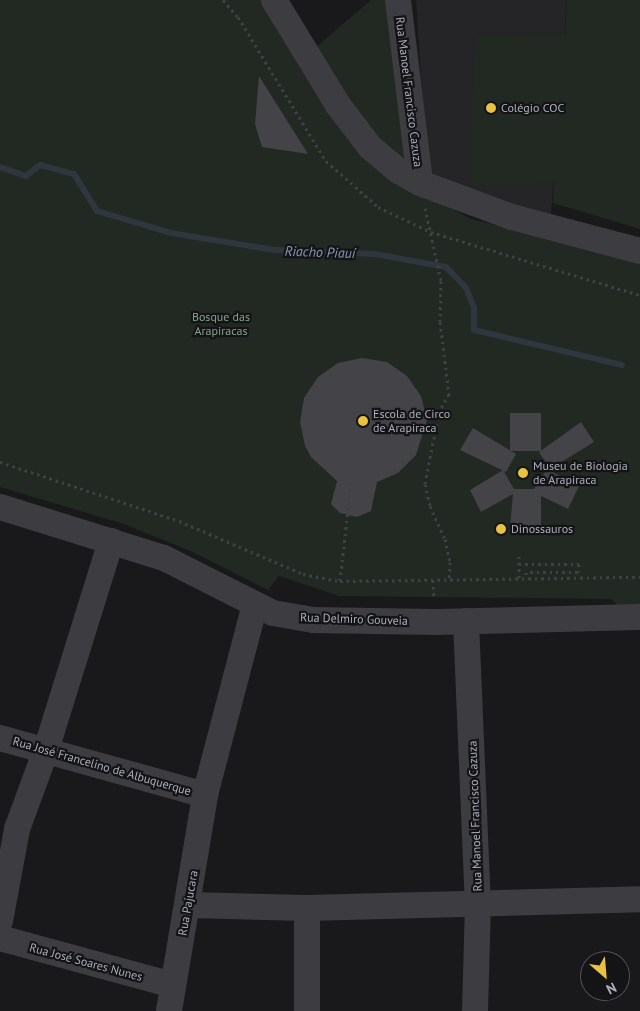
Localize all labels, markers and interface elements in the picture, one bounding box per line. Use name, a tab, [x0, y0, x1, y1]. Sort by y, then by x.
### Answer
street label: Rua Manoel Francisco Cazuza	[393, 16, 425, 168]
place label: Colégio COC	[501, 101, 564, 115]
marker: Colégio COC	[485, 102, 497, 114]
water label: Riacho Piauí	[284, 242, 356, 262]
park label: Bosque das Arapiracas	[192, 310, 250, 338]
place label: Escola de Circo de Arapiraca	[373, 407, 450, 435]
marker: Escola de Circo de Arapiraca	[357, 415, 369, 427]
place label: Museu de Biologia de Arapiraca	[533, 459, 628, 487]
marker: Museu de Biologia de Arapiraca	[517, 467, 529, 479]
place label: Dinossauros	[511, 522, 573, 536]
marker: Dinossauros	[495, 523, 507, 535]
street label: Rua Delmiro Gouveia	[300, 610, 408, 628]
street label: Rua José Francelino de Albuquerque	[11, 734, 193, 798]
street label: Rua Manoel Francisco Cazuza	[465, 740, 485, 892]
street label: Rua Pajucara	[175, 869, 201, 937]
street label: Rua José Soares Nunes	[28, 940, 144, 984]
north arrow	[580, 951, 630, 1001]
text: N	[603, 978, 620, 999]

